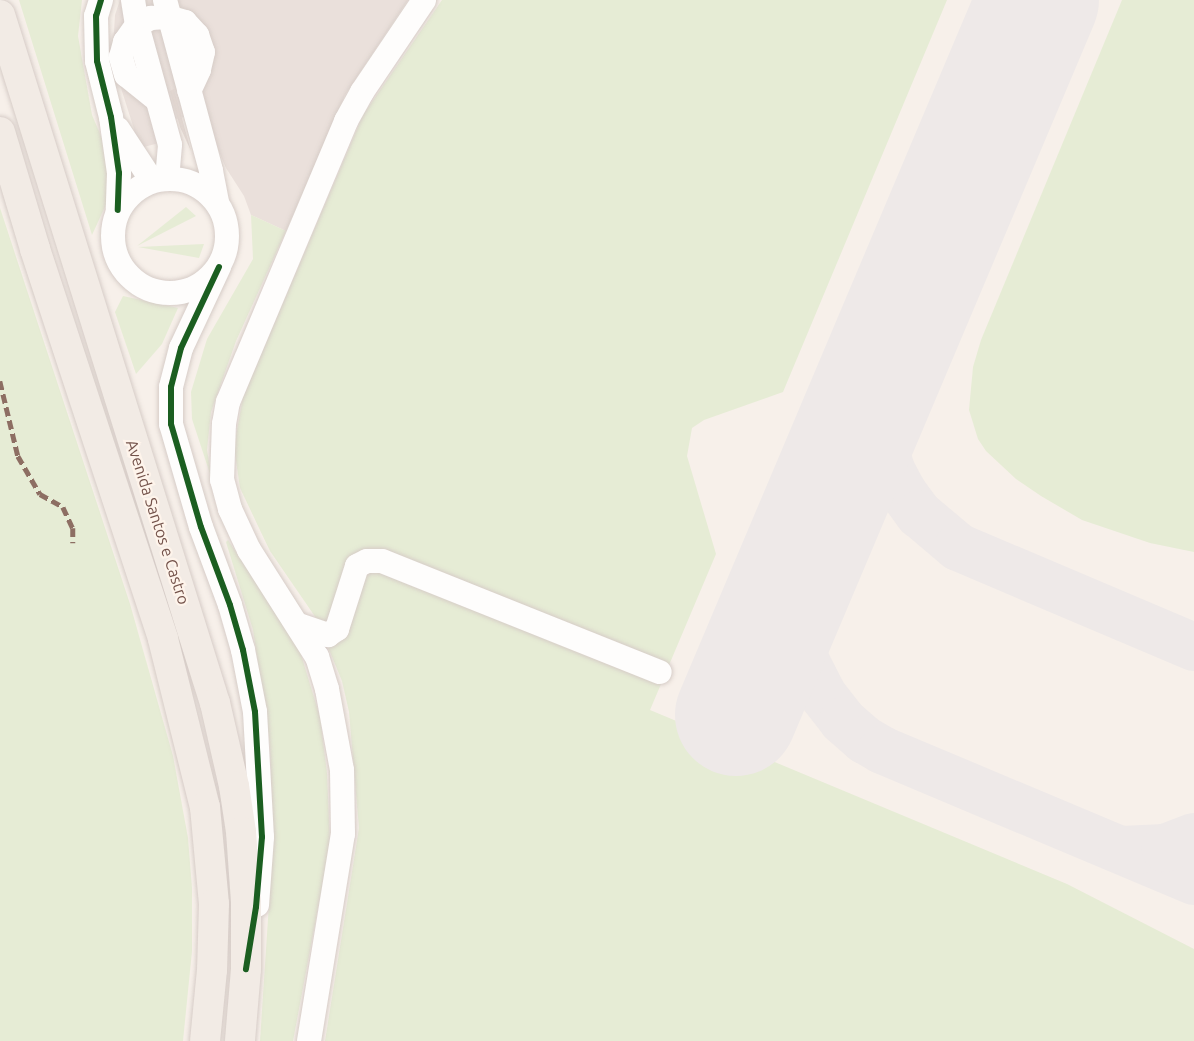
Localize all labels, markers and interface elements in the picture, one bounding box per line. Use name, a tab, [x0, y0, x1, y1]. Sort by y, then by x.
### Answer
street label: Avenida Santos e Castro	[122, 437, 194, 607]

